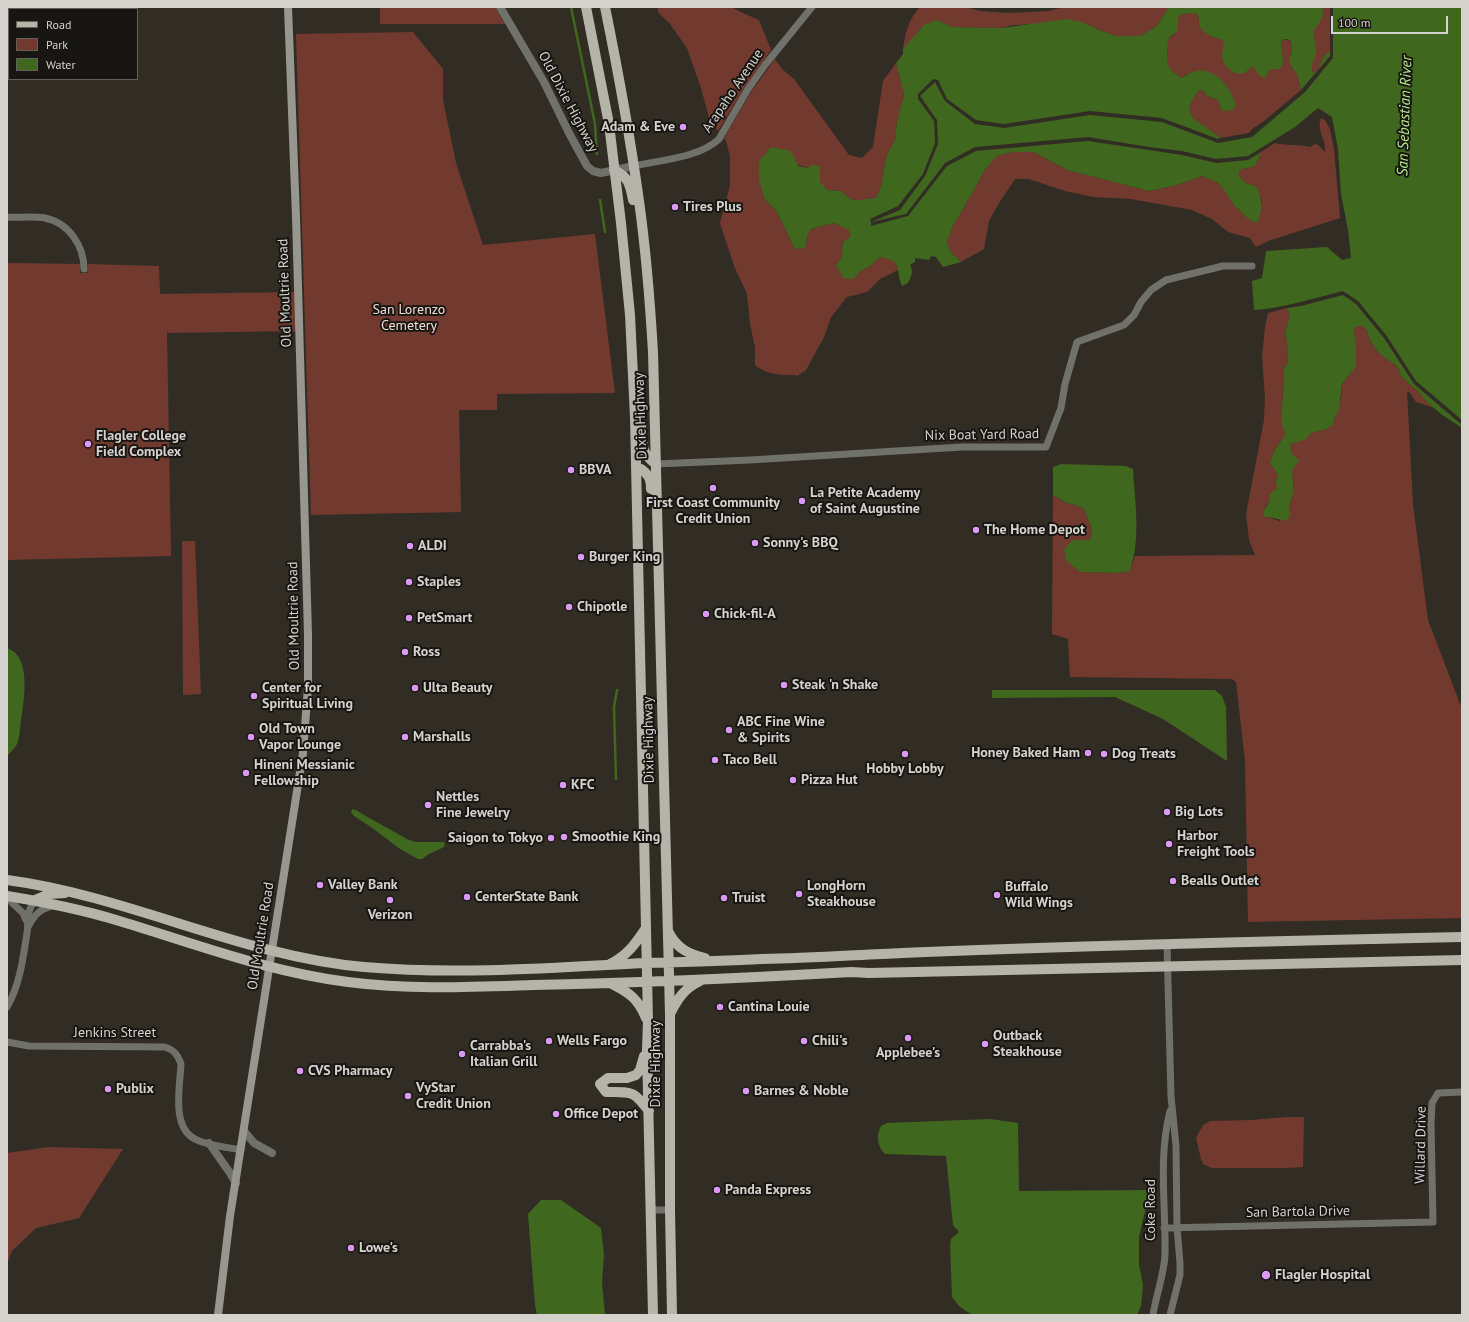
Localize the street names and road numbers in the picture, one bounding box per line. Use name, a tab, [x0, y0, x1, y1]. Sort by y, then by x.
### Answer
street label: Arapaho Avenue	[699, 46, 767, 136]
street label: Old Dixie Highway	[534, 49, 602, 155]
street label: Old Moultrie Road	[275, 238, 295, 348]
street label: Dixie Highway	[631, 372, 651, 460]
street label: Nix Boat Yard Road	[925, 426, 1039, 444]
street label: Old Moultrie Road	[285, 561, 303, 671]
street label: Dixie Highway	[640, 696, 658, 784]
street label: Old Moultrie Road	[244, 881, 278, 991]
street label: Dixie Highway	[648, 1021, 664, 1107]
street label: Jenkins Street	[74, 1025, 156, 1041]
street label: Willard Drive	[1412, 1106, 1430, 1184]
street label: Coke Road	[1143, 1179, 1159, 1241]
street label: San Bartola Drive	[1246, 1203, 1350, 1221]

